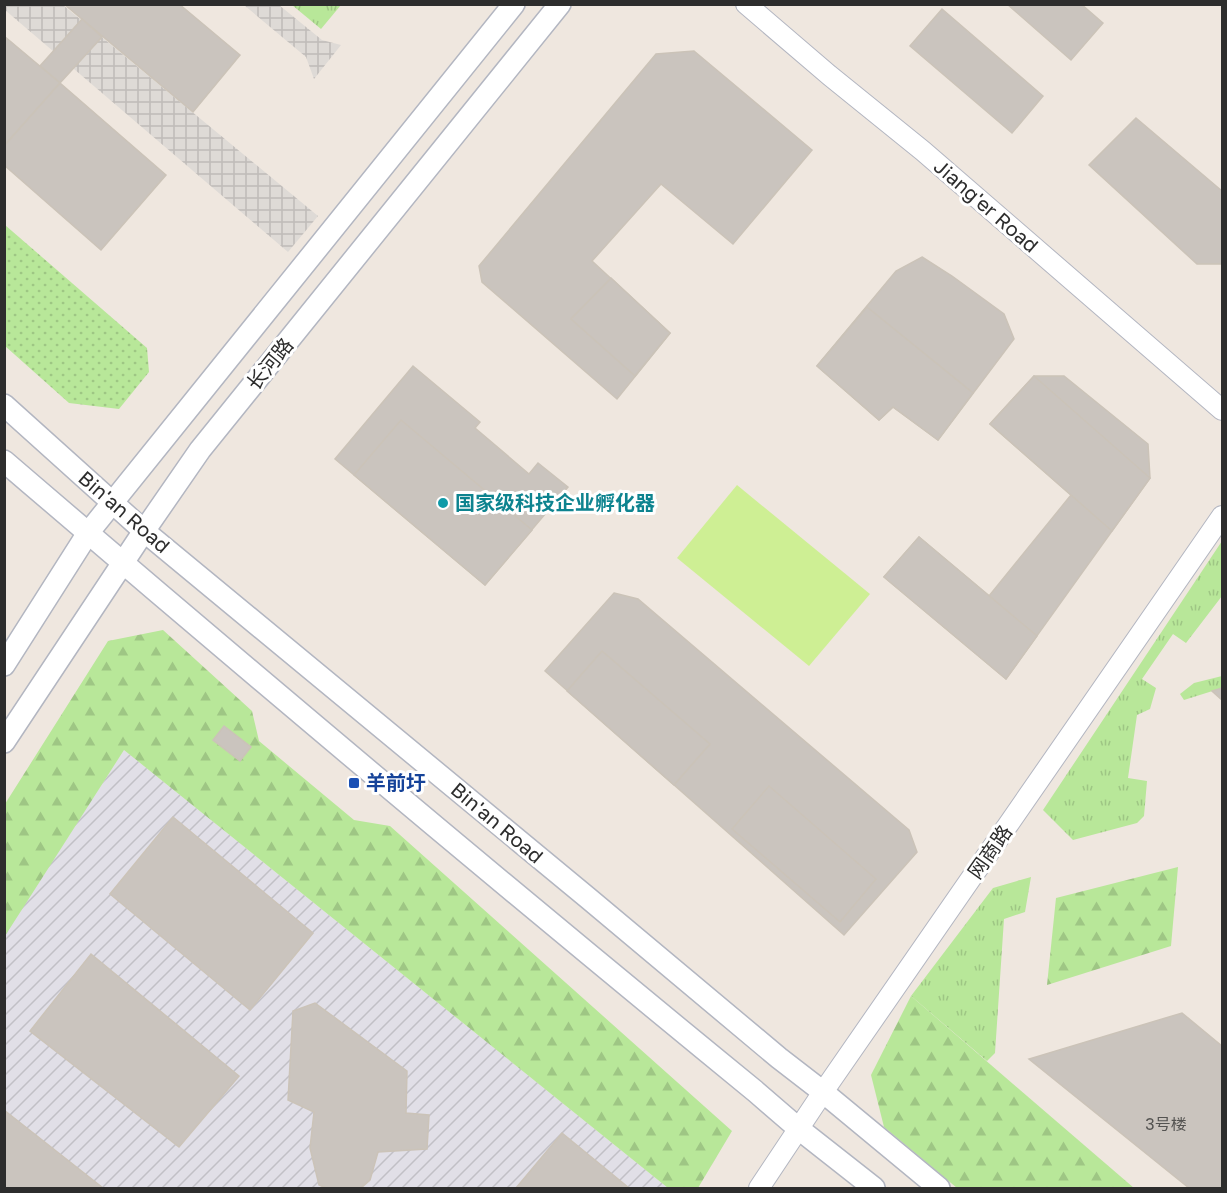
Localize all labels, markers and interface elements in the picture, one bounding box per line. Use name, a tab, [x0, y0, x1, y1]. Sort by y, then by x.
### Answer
street label: Jiang'er Road	[930, 154, 1044, 257]
street label: 长河路	[241, 333, 297, 394]
street label: Bin'an Road	[74, 465, 175, 557]
place label: 国家级科技企业孵化器	[455, 490, 655, 514]
marker: 国家级科技企业孵化器	[436, 496, 450, 510]
place label: 羊前圩	[366, 770, 426, 794]
marker: 羊前圩	[347, 776, 361, 790]
street label: Bin'an Road	[447, 777, 549, 868]
street label: 网商路	[962, 820, 1016, 883]
house number: 3号楼	[1145, 1114, 1187, 1134]

